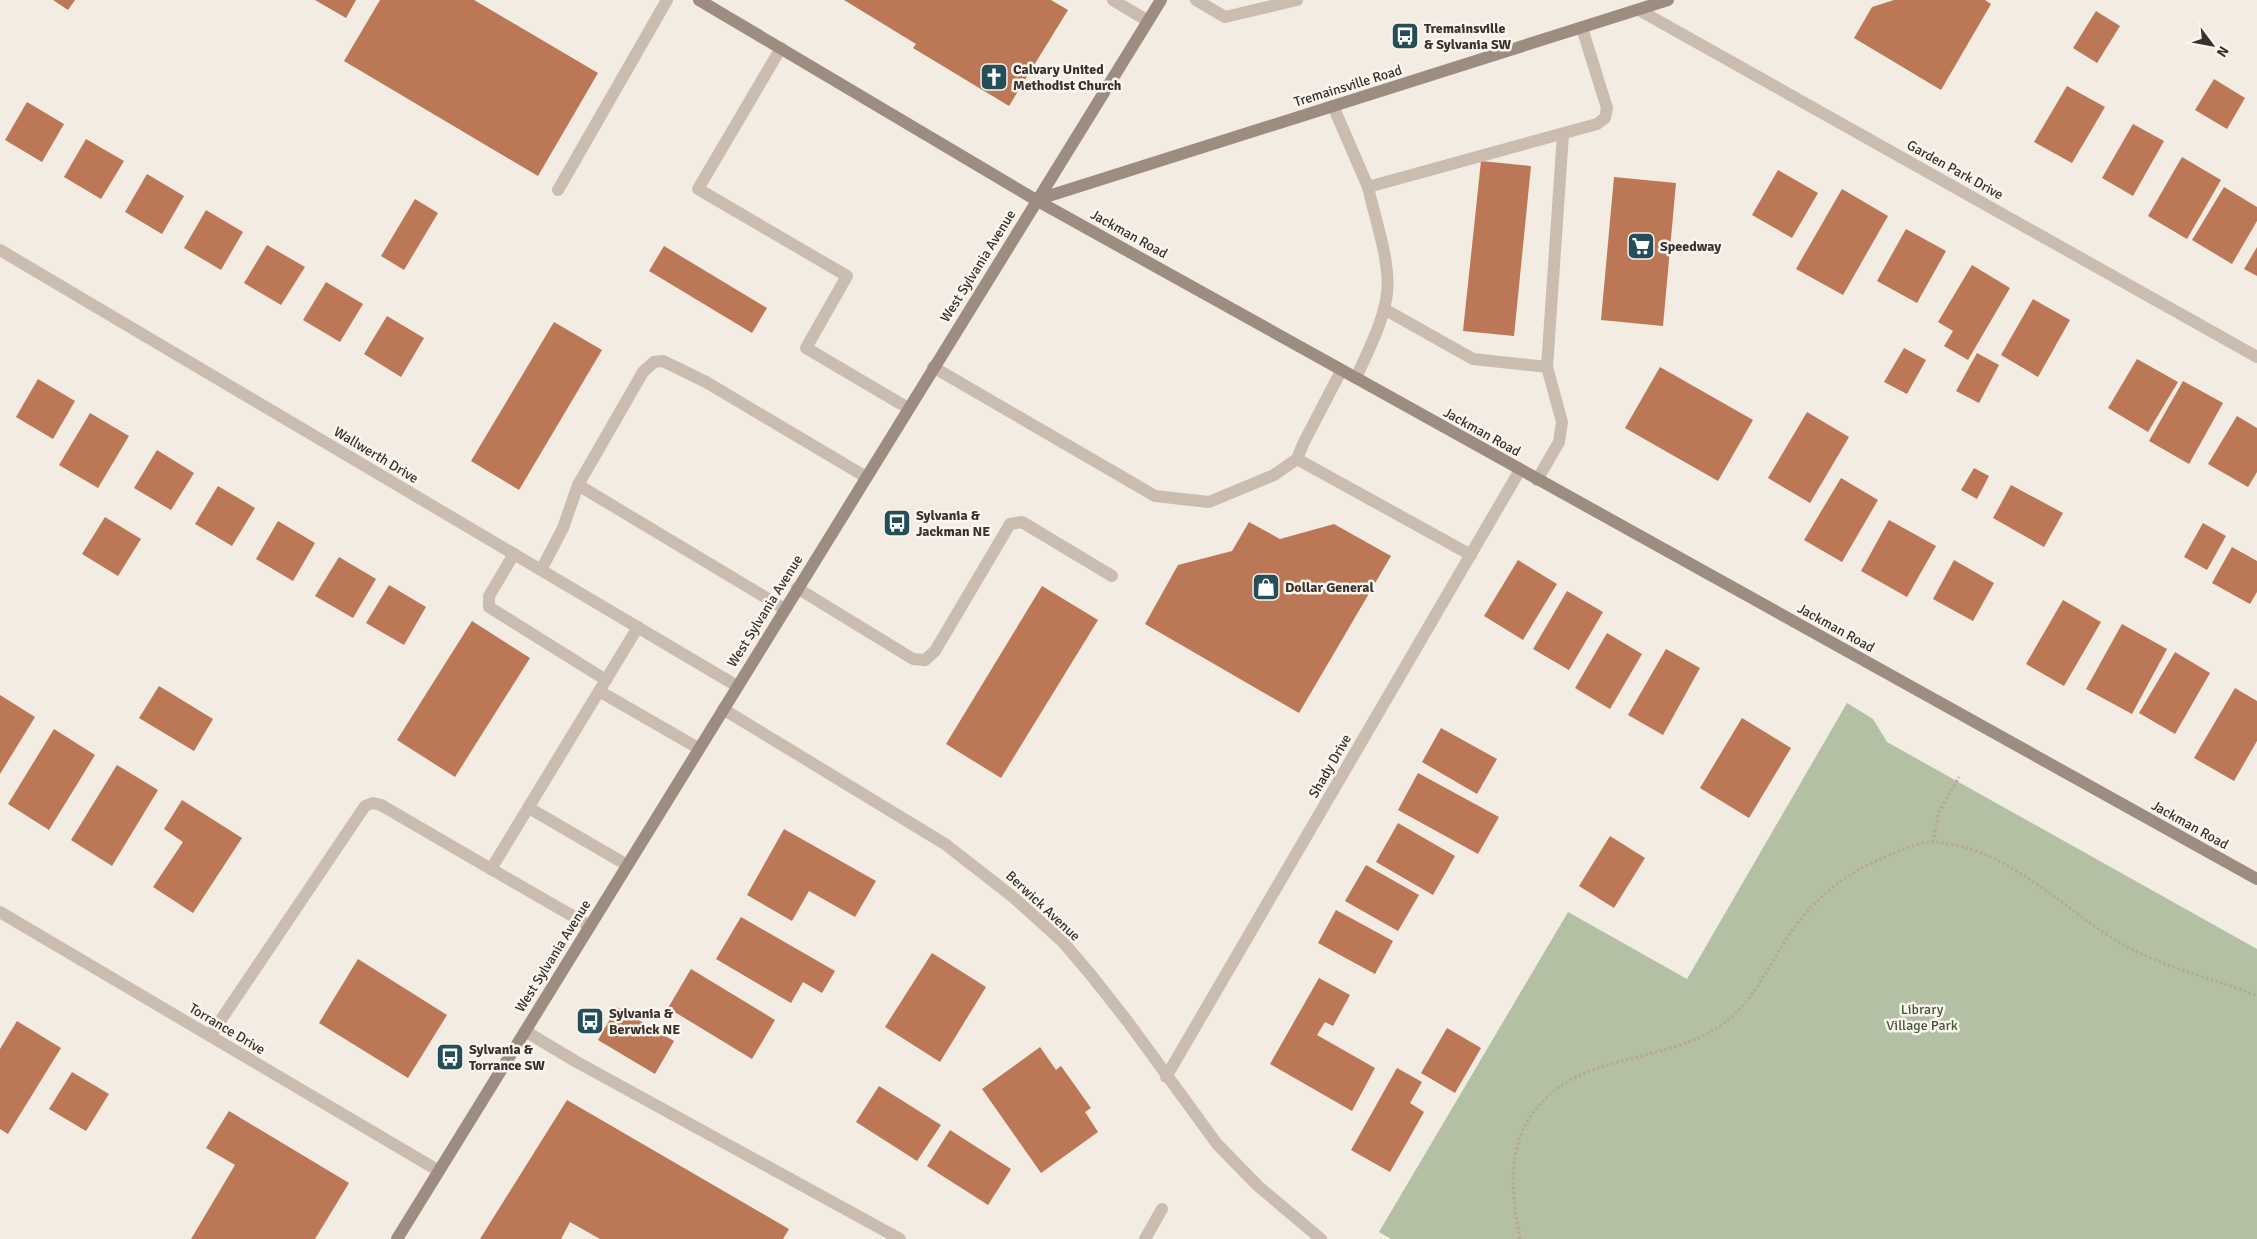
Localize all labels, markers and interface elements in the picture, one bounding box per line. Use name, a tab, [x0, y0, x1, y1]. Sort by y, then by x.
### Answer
place label: Tremainsville & Sylvania SW	[1424, 20, 1512, 53]
north arrow	[2187, 20, 2237, 70]
bus stop icon: Tremainsville & Sylvania SW	[1390, 21, 1420, 51]
text: N	[2213, 43, 2232, 60]
place label: Calvary United Methodist Church	[1013, 61, 1122, 94]
church icon: Calvary United Methodist Church	[979, 62, 1009, 92]
street label: Tremainsville Road	[1292, 62, 1404, 110]
street label: Garden Park Drive	[1904, 136, 2006, 204]
street label: Jackman Road	[1087, 206, 1171, 262]
street label: West Sylvania Avenue	[937, 207, 1019, 325]
supermarket icon: Speedway	[1626, 231, 1656, 261]
place label: Speedway	[1660, 238, 1721, 255]
street label: Jackman Road	[1440, 404, 1524, 460]
street label: Wallwerth Drive	[331, 423, 421, 487]
place label: Sylvania & Jackman NE	[916, 507, 990, 540]
bus stop icon: Sylvania & Jackman NE	[882, 508, 912, 538]
street label: West Sylvania Avenue	[724, 552, 806, 670]
shop icon: Dollar General	[1251, 572, 1281, 602]
place label: Dollar General	[1285, 579, 1374, 596]
street label: Jackman Road	[1794, 600, 1878, 656]
street label: Shady Drive	[1305, 731, 1355, 801]
street label: Jackman Road	[2148, 797, 2232, 853]
street label: Berwick Avenue	[1002, 867, 1084, 945]
street label: West Sylvania Avenue	[512, 897, 594, 1015]
street label: Torrance Drive	[186, 1000, 268, 1058]
park label: Library Village Park	[1886, 1001, 1958, 1034]
place label: Sylvania & Berwick NE	[609, 1005, 680, 1038]
bus stop icon: Sylvania & Berwick NE	[575, 1006, 605, 1036]
place label: Sylvania & Torrance SW	[469, 1041, 545, 1074]
bus stop icon: Sylvania & Torrance SW	[435, 1042, 465, 1072]

